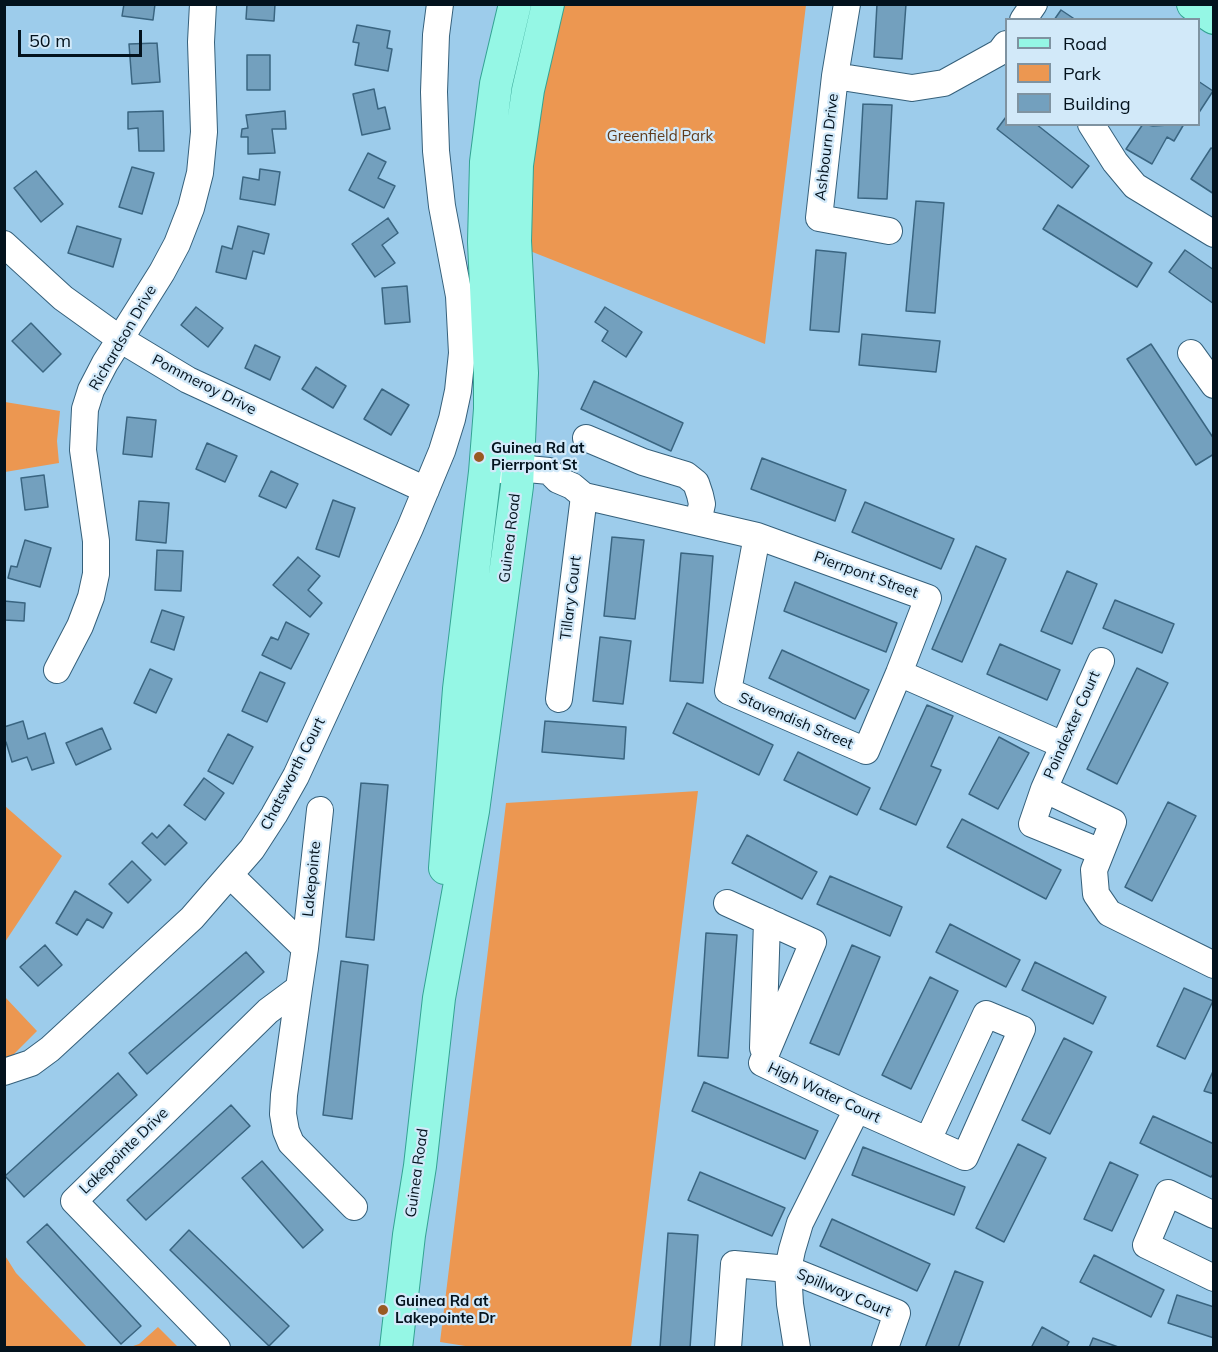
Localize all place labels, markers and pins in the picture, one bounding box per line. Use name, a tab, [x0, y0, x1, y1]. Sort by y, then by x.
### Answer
place label: Guinea Rd at Pierrpont St	[491, 439, 584, 474]
marker: Guinea Rd at Pierrpont St	[472, 450, 486, 464]
place label: Guinea Rd at Lakepointe Dr	[395, 1292, 495, 1327]
marker: Guinea Rd at Lakepointe Dr	[376, 1303, 390, 1317]

